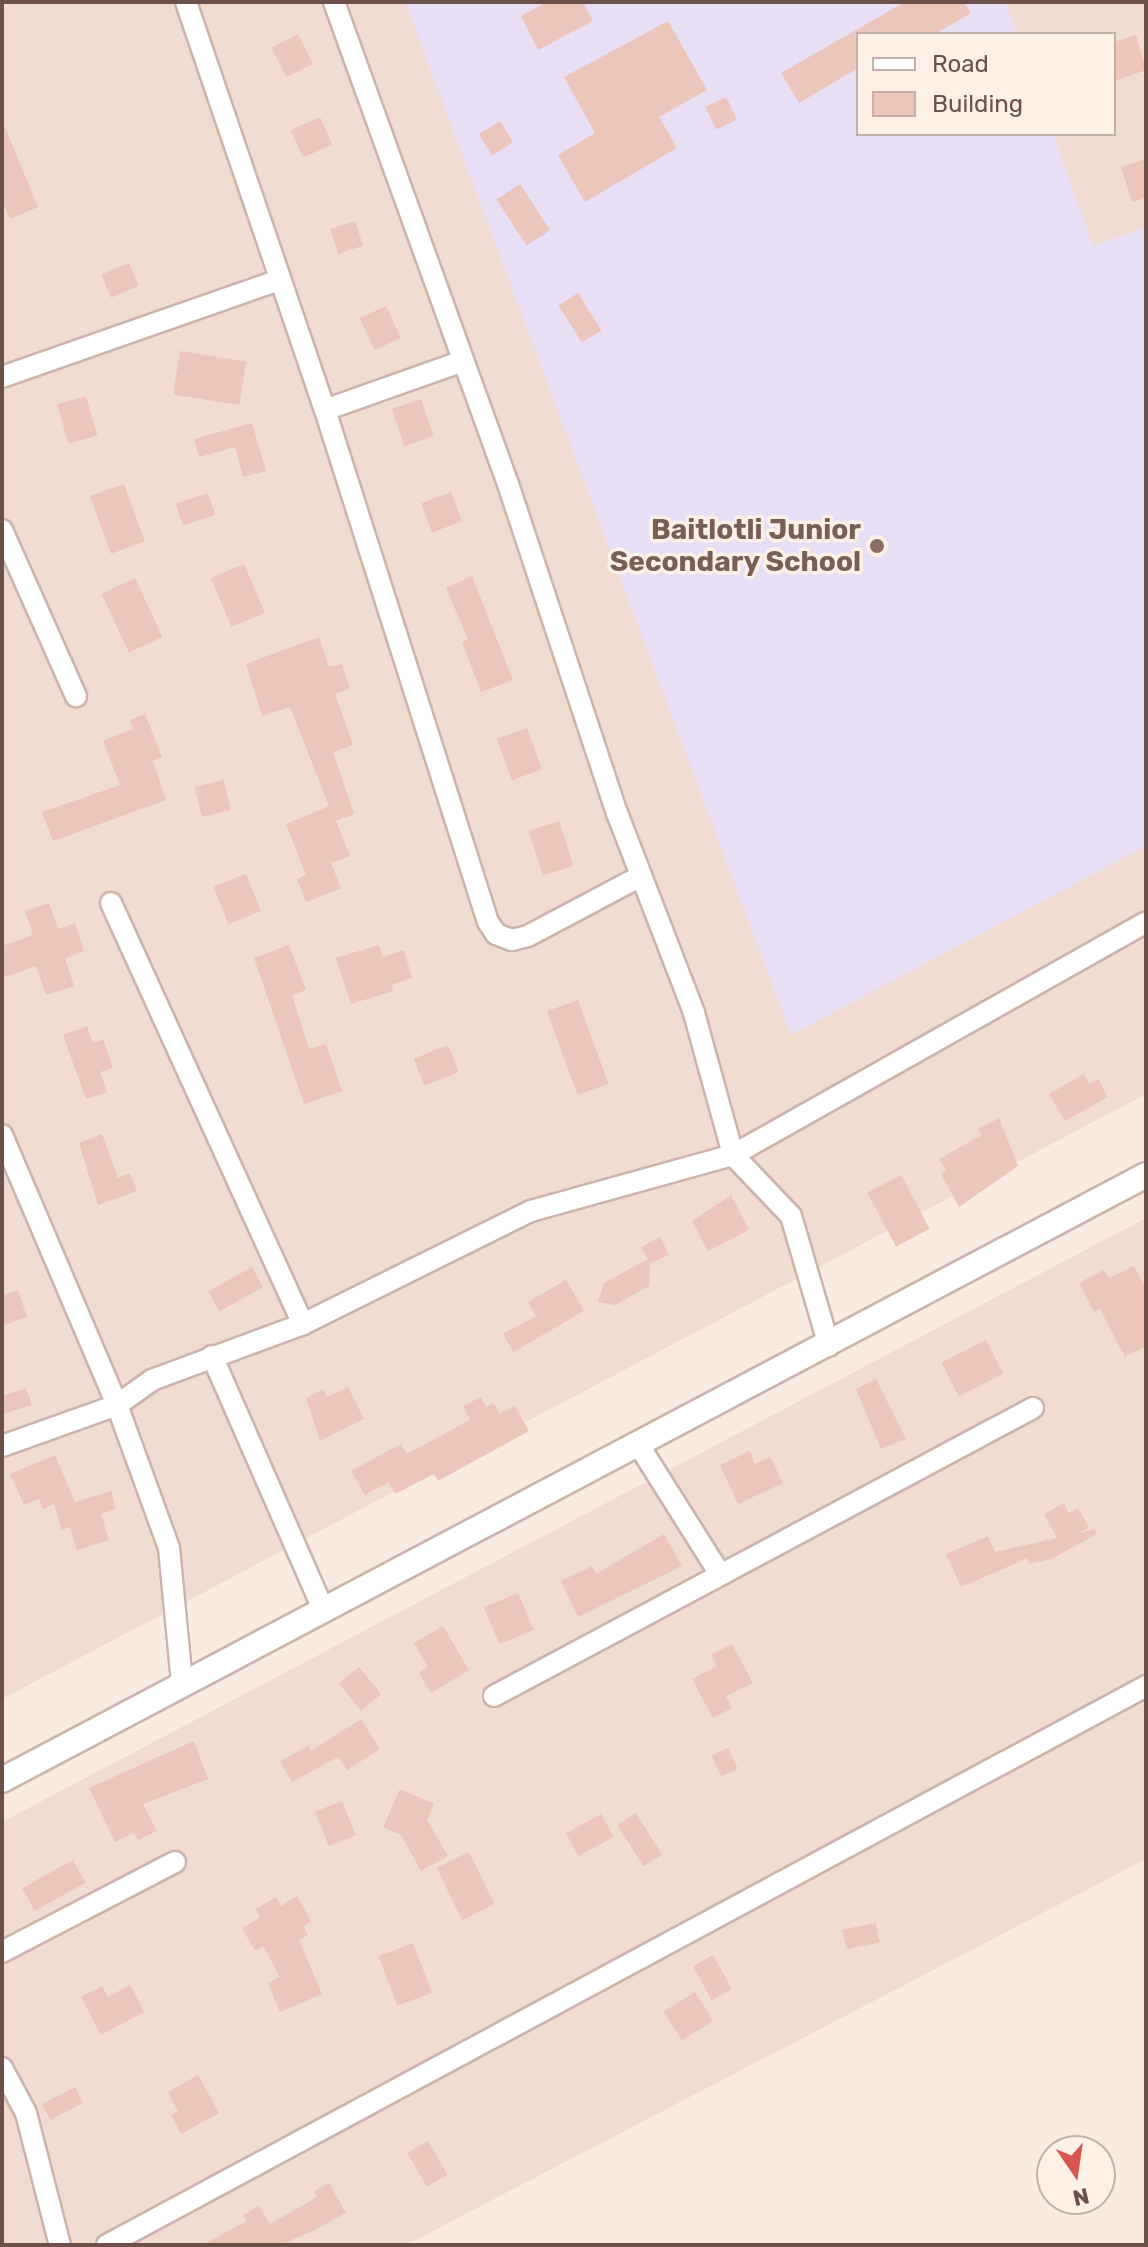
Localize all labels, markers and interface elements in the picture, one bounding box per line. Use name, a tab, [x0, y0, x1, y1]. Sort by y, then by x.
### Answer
legend	[856, 32, 1116, 136]
text: Road	[932, 50, 989, 78]
text: Building	[932, 90, 1023, 118]
place label: Baitlotli Junior Secondary School	[609, 513, 861, 579]
marker: Baitlotli Junior Secondary School	[868, 537, 886, 555]
north arrow	[1036, 2135, 1116, 2215]
text: N	[1070, 2182, 1092, 2212]

